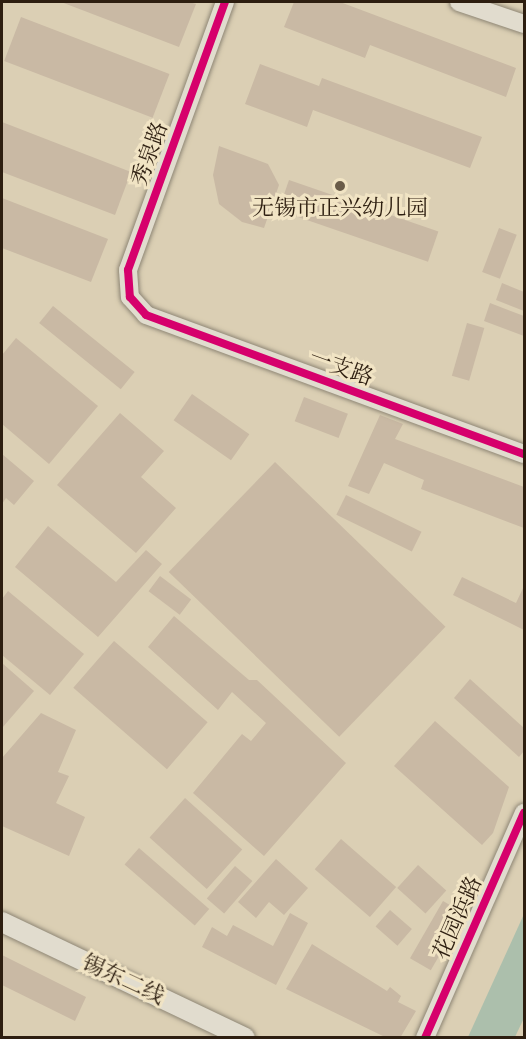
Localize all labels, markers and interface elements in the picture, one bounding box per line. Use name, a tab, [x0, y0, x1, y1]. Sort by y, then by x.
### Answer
street label: 秀泉路	[126, 118, 174, 190]
marker: 无锡市正兴幼儿园	[333, 179, 347, 193]
place label: 无锡市正兴幼儿园	[252, 196, 428, 222]
street label: 一支路	[305, 344, 377, 392]
street label: 花园浜路	[428, 872, 488, 964]
street label: 锡东二线	[78, 949, 168, 1011]

